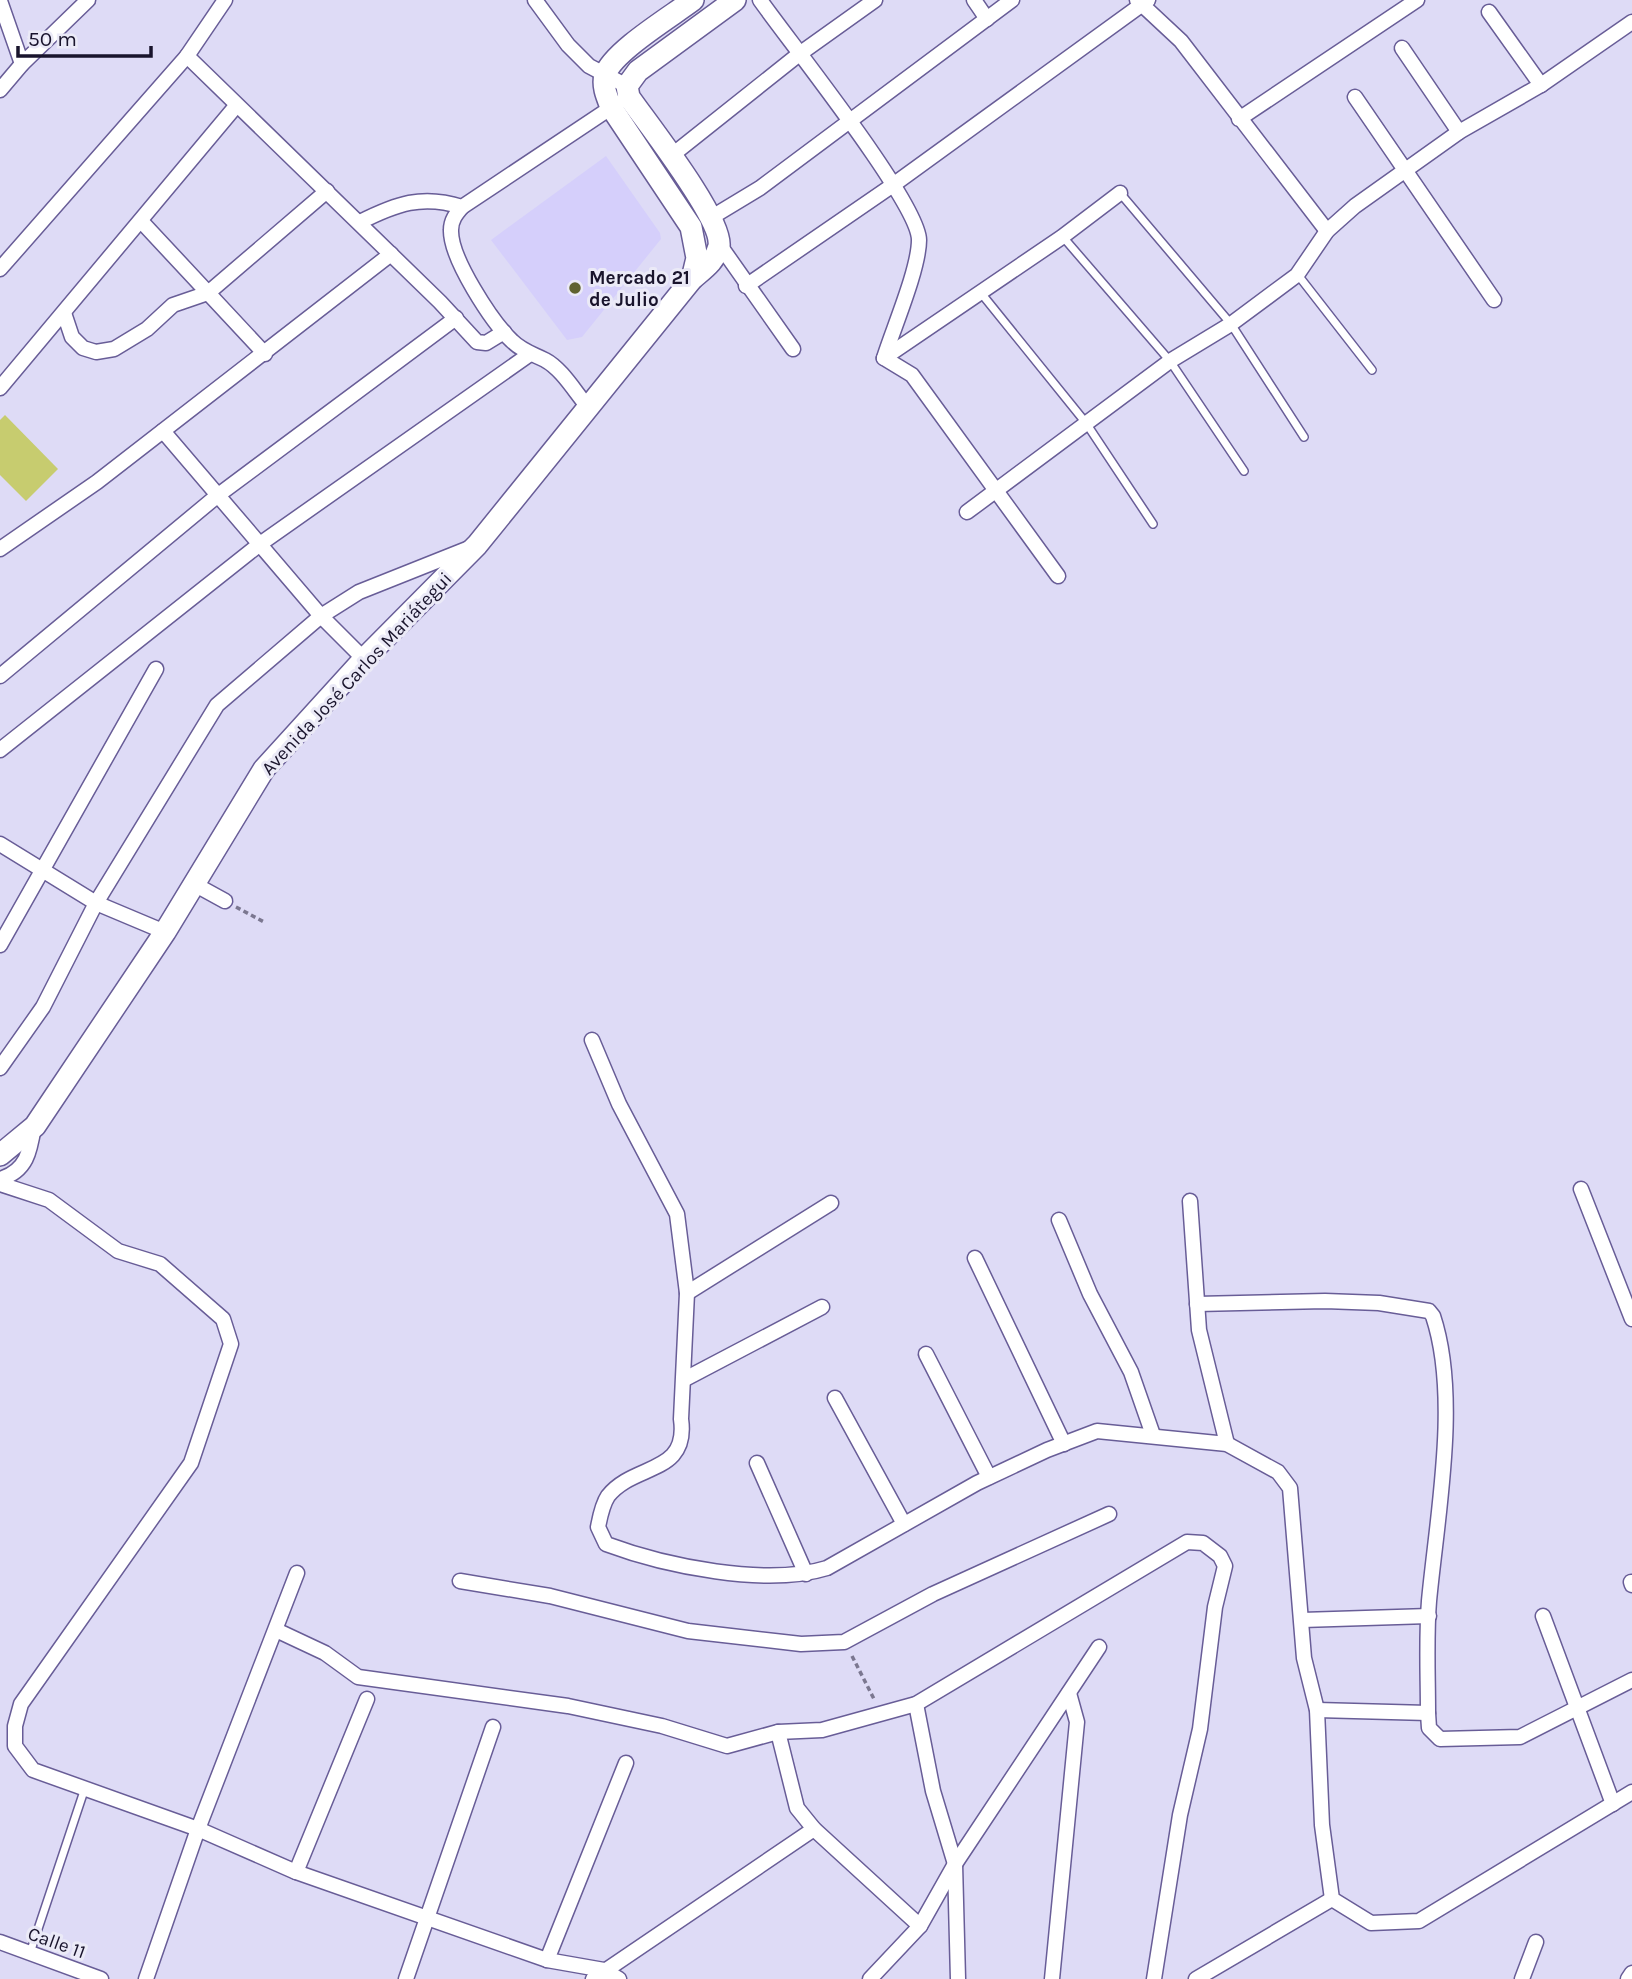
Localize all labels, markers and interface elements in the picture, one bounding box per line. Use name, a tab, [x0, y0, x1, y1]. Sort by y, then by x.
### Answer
scale bar	[18, 14, 150, 58]
text: 50 m	[28, 27, 77, 51]
place label: Mercado 21 de Julio	[589, 267, 690, 311]
marker: Mercado 21 de Julio	[567, 280, 583, 296]
street label: Avenida José Carlos Mariátegui	[257, 568, 456, 780]
street label: Calle 11	[25, 1922, 88, 1963]

